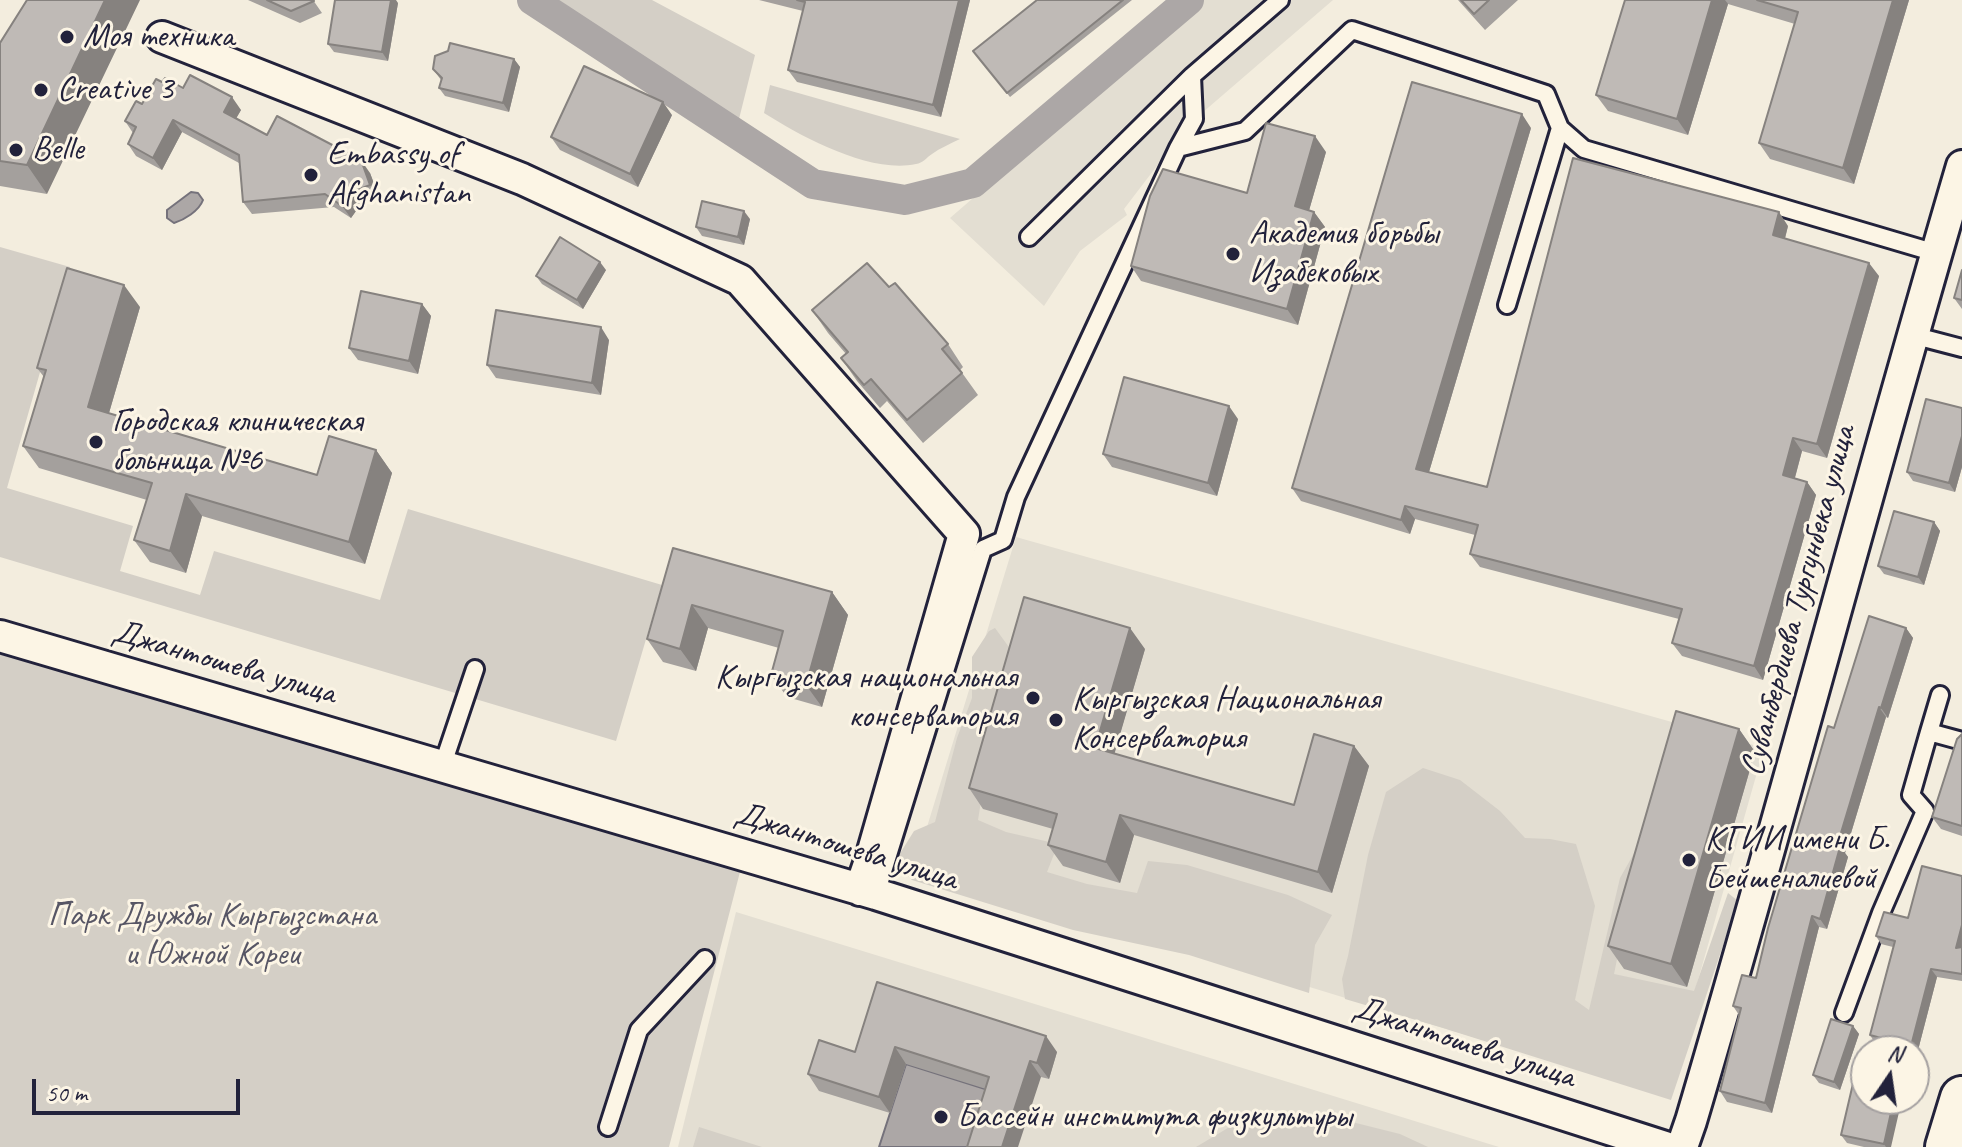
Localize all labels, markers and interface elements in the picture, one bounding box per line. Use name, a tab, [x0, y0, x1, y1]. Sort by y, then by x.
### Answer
place label: Моя техника	[83, 17, 234, 57]
marker: Моя техника	[58, 28, 76, 46]
place label: Creative 3	[57, 70, 173, 110]
marker: Creative 3	[32, 81, 50, 99]
place label: Belle	[32, 130, 84, 170]
place label: Embassy of Afghanistan	[327, 135, 470, 214]
marker: Belle	[7, 141, 25, 159]
marker: Embassy of Afghanistan	[302, 166, 320, 184]
place label: Академия борьбы Изабековых	[1249, 214, 1439, 294]
marker: Академия борьбы Изабековых	[1224, 245, 1242, 263]
place label: Городская клиническая больница №6	[112, 402, 362, 482]
street label: Суванбердиева Тургунбека улица	[1733, 421, 1865, 781]
marker: Городская клиническая больница №6	[87, 433, 105, 451]
street label: Джантошева улица	[108, 612, 340, 714]
place label: Кыргызская национальная консерватория	[715, 658, 1017, 738]
place label: Кыргызская Национальная Консерватория	[1072, 680, 1380, 760]
marker: Кыргызская национальная консерватория	[1024, 689, 1042, 707]
marker: Кыргызская Национальная Консерватория	[1047, 711, 1065, 729]
street label: Джантошева улица	[730, 794, 962, 900]
place label: КГИИ имени Б. Бейшеналиевой	[1705, 820, 1889, 900]
marker: КГИИ имени Б. Бейшеналиевой	[1680, 851, 1698, 869]
park label: Парк Дружбы Кыргызстана и Южной Кореи	[48, 896, 376, 976]
street label: Джантошева улица	[1348, 988, 1580, 1098]
north arrow	[1850, 1035, 1930, 1115]
text: N	[1885, 1038, 1905, 1069]
scale bar	[36, 1063, 244, 1113]
text: 50 m	[46, 1078, 87, 1108]
place label: Бассейн института физкультуры	[957, 1097, 1352, 1137]
marker: Бассейн института физкультуры	[932, 1108, 950, 1126]

